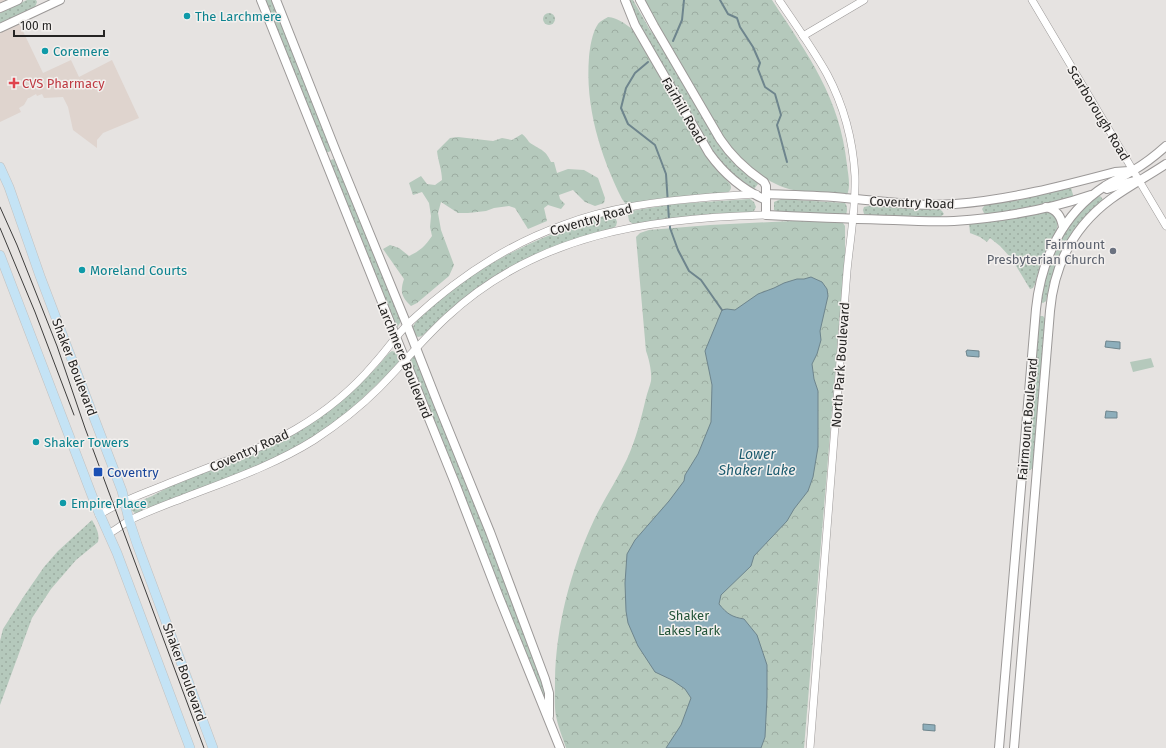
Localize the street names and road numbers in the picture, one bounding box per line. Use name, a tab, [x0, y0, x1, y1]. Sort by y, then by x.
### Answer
street label: Scarborough Road	[1064, 63, 1133, 163]
street label: Fairhill Road	[659, 75, 708, 146]
street label: Coventry Road	[869, 194, 955, 211]
street label: Coventry Road	[548, 201, 634, 238]
street label: Larchmere Boulevard	[374, 300, 435, 421]
street label: North Park Boulevard	[829, 302, 852, 428]
street label: Shaker Boulevard	[49, 316, 100, 418]
street label: Fairmount Boulevard	[1015, 357, 1040, 481]
street label: Coventry Road	[207, 426, 291, 475]
street label: Shaker Boulevard	[160, 621, 209, 723]

